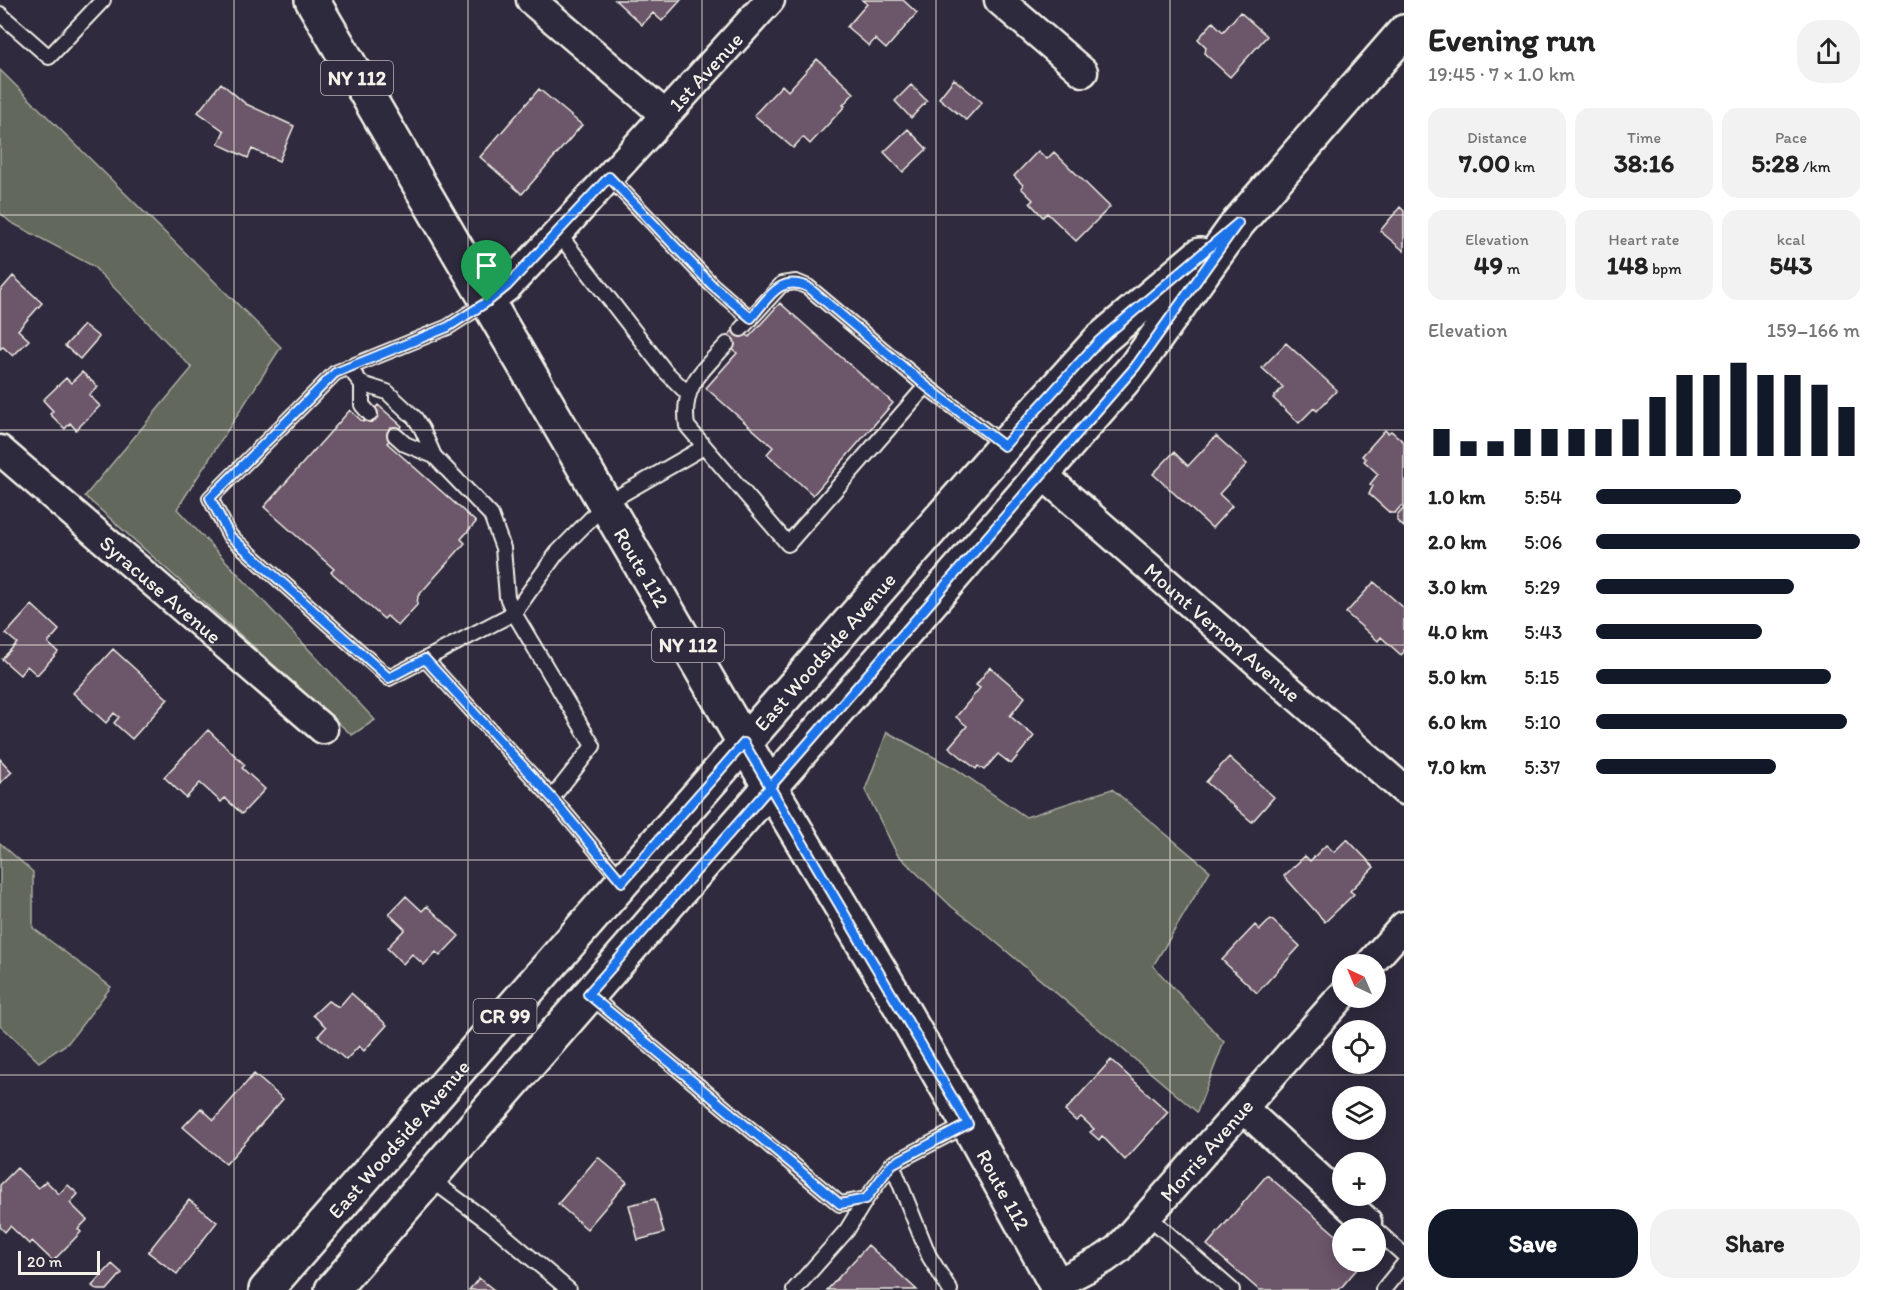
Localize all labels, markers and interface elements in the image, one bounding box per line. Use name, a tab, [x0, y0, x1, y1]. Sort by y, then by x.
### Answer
text: Evening run	[1428, 20, 1595, 59]
button: share	[1797, 20, 1860, 83]
street label: 1st Avenue	[663, 26, 748, 116]
road number: NY 112	[321, 61, 393, 95]
text: 19:45 · 7 × 1.0 km	[1428, 62, 1575, 86]
text: Distance	[1467, 128, 1527, 147]
text: Time	[1627, 128, 1661, 147]
text: Pace	[1775, 128, 1807, 147]
text: 7.00	[1459, 147, 1510, 179]
text: 38:16	[1614, 147, 1674, 179]
text: 5:28	[1751, 147, 1799, 179]
text: km	[1510, 157, 1535, 176]
text: /km	[1799, 157, 1831, 176]
text: Elevation	[1465, 230, 1529, 249]
text: Heart rate	[1609, 230, 1679, 249]
text: kcal	[1777, 230, 1805, 249]
pin	[461, 240, 512, 302]
icon: arrive	[470, 249, 503, 282]
text: 49	[1474, 249, 1503, 281]
text: 148	[1606, 249, 1648, 281]
text: 543	[1769, 249, 1813, 281]
text: m	[1503, 259, 1520, 278]
text: bpm	[1648, 259, 1682, 278]
text: Elevation	[1428, 318, 1507, 342]
text: 159–166 m	[1767, 318, 1860, 342]
text: 1.0 km	[1428, 485, 1485, 509]
text: 5:54	[1524, 485, 1562, 509]
street label: Route 112	[609, 523, 675, 611]
street label: Syracuse Avenue	[95, 530, 227, 649]
text: 2.0 km	[1428, 530, 1487, 554]
text: 5:06	[1524, 530, 1562, 554]
street label: Mount Vernon Avenue	[1140, 557, 1306, 707]
street label: East Woodside Avenue	[748, 567, 901, 736]
text: 3.0 km	[1428, 575, 1487, 599]
text: 5:29	[1524, 575, 1560, 599]
text: 4.0 km	[1428, 620, 1488, 644]
text: 5:43	[1524, 620, 1562, 644]
road number: NY 112	[652, 628, 724, 662]
text: 5.0 km	[1428, 665, 1487, 689]
text: 5:15	[1524, 665, 1559, 689]
text: 6.0 km	[1428, 710, 1487, 734]
text: 5:10	[1524, 710, 1561, 734]
text: 7.0 km	[1428, 755, 1486, 779]
text: 5:37	[1524, 755, 1560, 779]
north arrow	[1332, 954, 1386, 1008]
map controls	[1332, 954, 1386, 1272]
road number: CR 99	[474, 999, 536, 1033]
button: locate	[1332, 1020, 1386, 1074]
street label: East Woodside Avenue	[322, 1054, 474, 1223]
button: layers	[1332, 1086, 1386, 1140]
street label: Morris Avenue	[1154, 1093, 1258, 1206]
street label: Route 112	[972, 1145, 1036, 1234]
button: +	[1332, 1152, 1386, 1206]
button: Save	[1428, 1209, 1638, 1278]
button: Share	[1650, 1209, 1860, 1278]
button: −	[1332, 1218, 1386, 1272]
scale bar	[18, 1248, 100, 1276]
text: 20 m	[27, 1252, 62, 1271]

